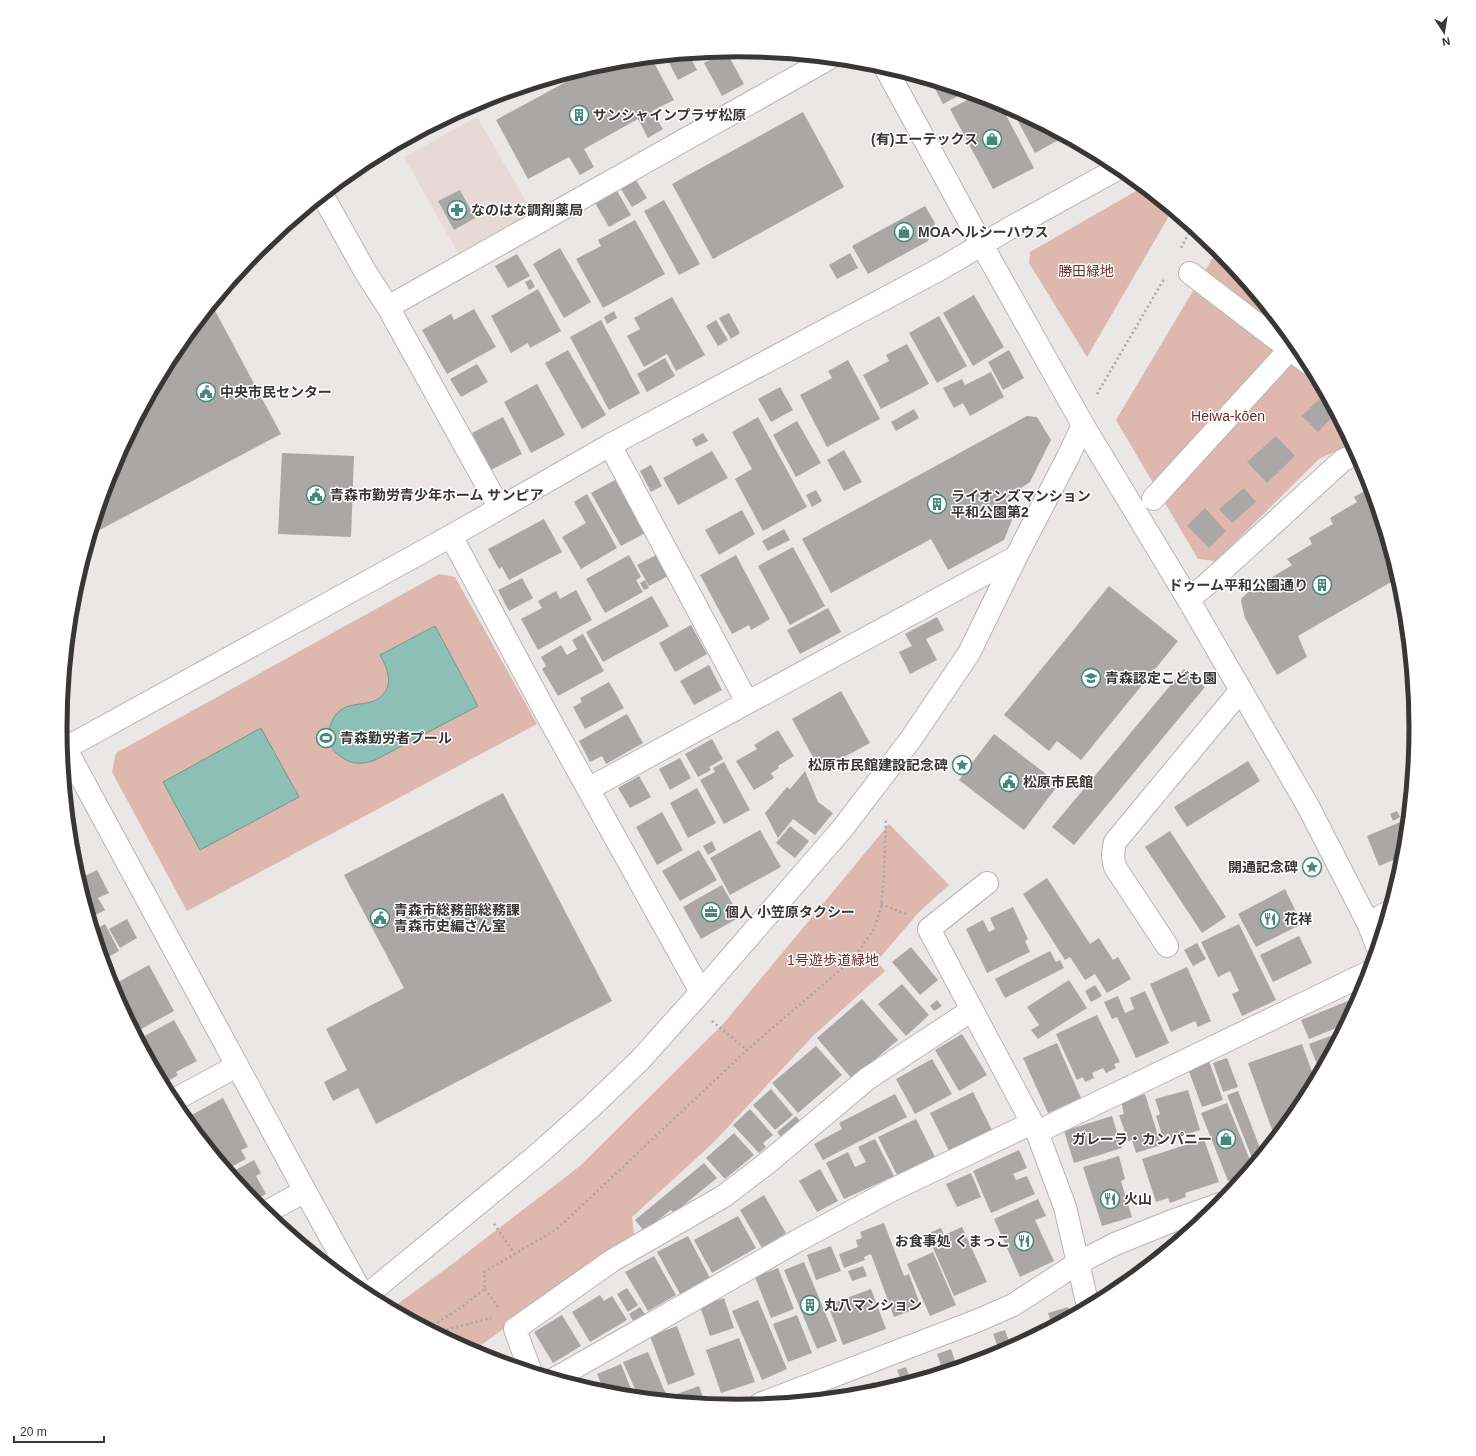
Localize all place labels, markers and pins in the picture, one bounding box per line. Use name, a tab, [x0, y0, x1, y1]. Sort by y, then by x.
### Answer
building icon: サンシャインプラザ松原	[568, 104, 590, 126]
place label: サンシャインプラザ松原	[593, 107, 747, 123]
shop icon: (有)エーテックス	[981, 128, 1003, 150]
place label: (有)エーテックス	[871, 131, 978, 147]
pharmacy icon: なのはな調剤薬局	[446, 199, 468, 221]
place label: なのはな調剤薬局	[471, 202, 583, 218]
shop icon: MOAヘルシーハウス	[893, 221, 915, 243]
place label: MOAヘルシーハウス	[918, 224, 1048, 240]
public building icon: 中央市民センター	[195, 381, 217, 403]
place label: 中央市民センター	[220, 384, 332, 400]
public building icon: 青森市勤労青少年ホーム サンピア	[305, 484, 327, 506]
place label: 青森市勤労青少年ホーム サンピア	[330, 487, 543, 503]
place label: ライオンズマンション 平和公園第2	[951, 488, 1091, 520]
building icon: ライオンズマンション 平和公園第2	[926, 493, 948, 515]
building icon: ドゥーム平和公園通り	[1311, 574, 1333, 596]
place label: ドゥーム平和公園通り	[1168, 577, 1308, 593]
school or university icon: 青森認定こども園	[1080, 667, 1102, 689]
place label: 青森認定こども園	[1105, 670, 1217, 686]
sports icon: 青森勤労者プール	[315, 727, 337, 749]
place label: 青森勤労者プール	[340, 730, 452, 746]
place icon: 松原市民館建設記念碑	[951, 754, 973, 776]
place label: 松原市民館建設記念碑	[808, 757, 948, 773]
public building icon: 松原市民館	[998, 771, 1020, 793]
place label: 松原市民館	[1023, 774, 1093, 790]
place icon: 開通記念碑	[1301, 856, 1323, 878]
place label: 開通記念碑	[1228, 859, 1298, 875]
office icon: 個人 小笠原タクシー	[700, 901, 722, 923]
place label: 青森市総務部総務課 青森市史編さん室	[394, 902, 520, 934]
place label: 個人 小笠原タクシー	[725, 904, 855, 920]
public building icon: 青森市総務部総務課 青森市史編さん室	[369, 907, 391, 929]
restaurant icon: 花祥	[1259, 908, 1281, 930]
place label: 花祥	[1284, 911, 1312, 927]
shop icon: ガレーラ・カンパニー	[1215, 1128, 1237, 1150]
place label: ガレーラ・カンパニー	[1072, 1131, 1212, 1147]
restaurant icon: 火山	[1099, 1188, 1121, 1210]
place label: 火山	[1124, 1191, 1152, 1207]
restaurant icon: お食事処 くまっこ	[1013, 1230, 1035, 1252]
place label: お食事処 くまっこ	[895, 1233, 1010, 1249]
building icon: 丸八マンション	[799, 1294, 821, 1316]
place label: 丸八マンション	[824, 1297, 922, 1313]

